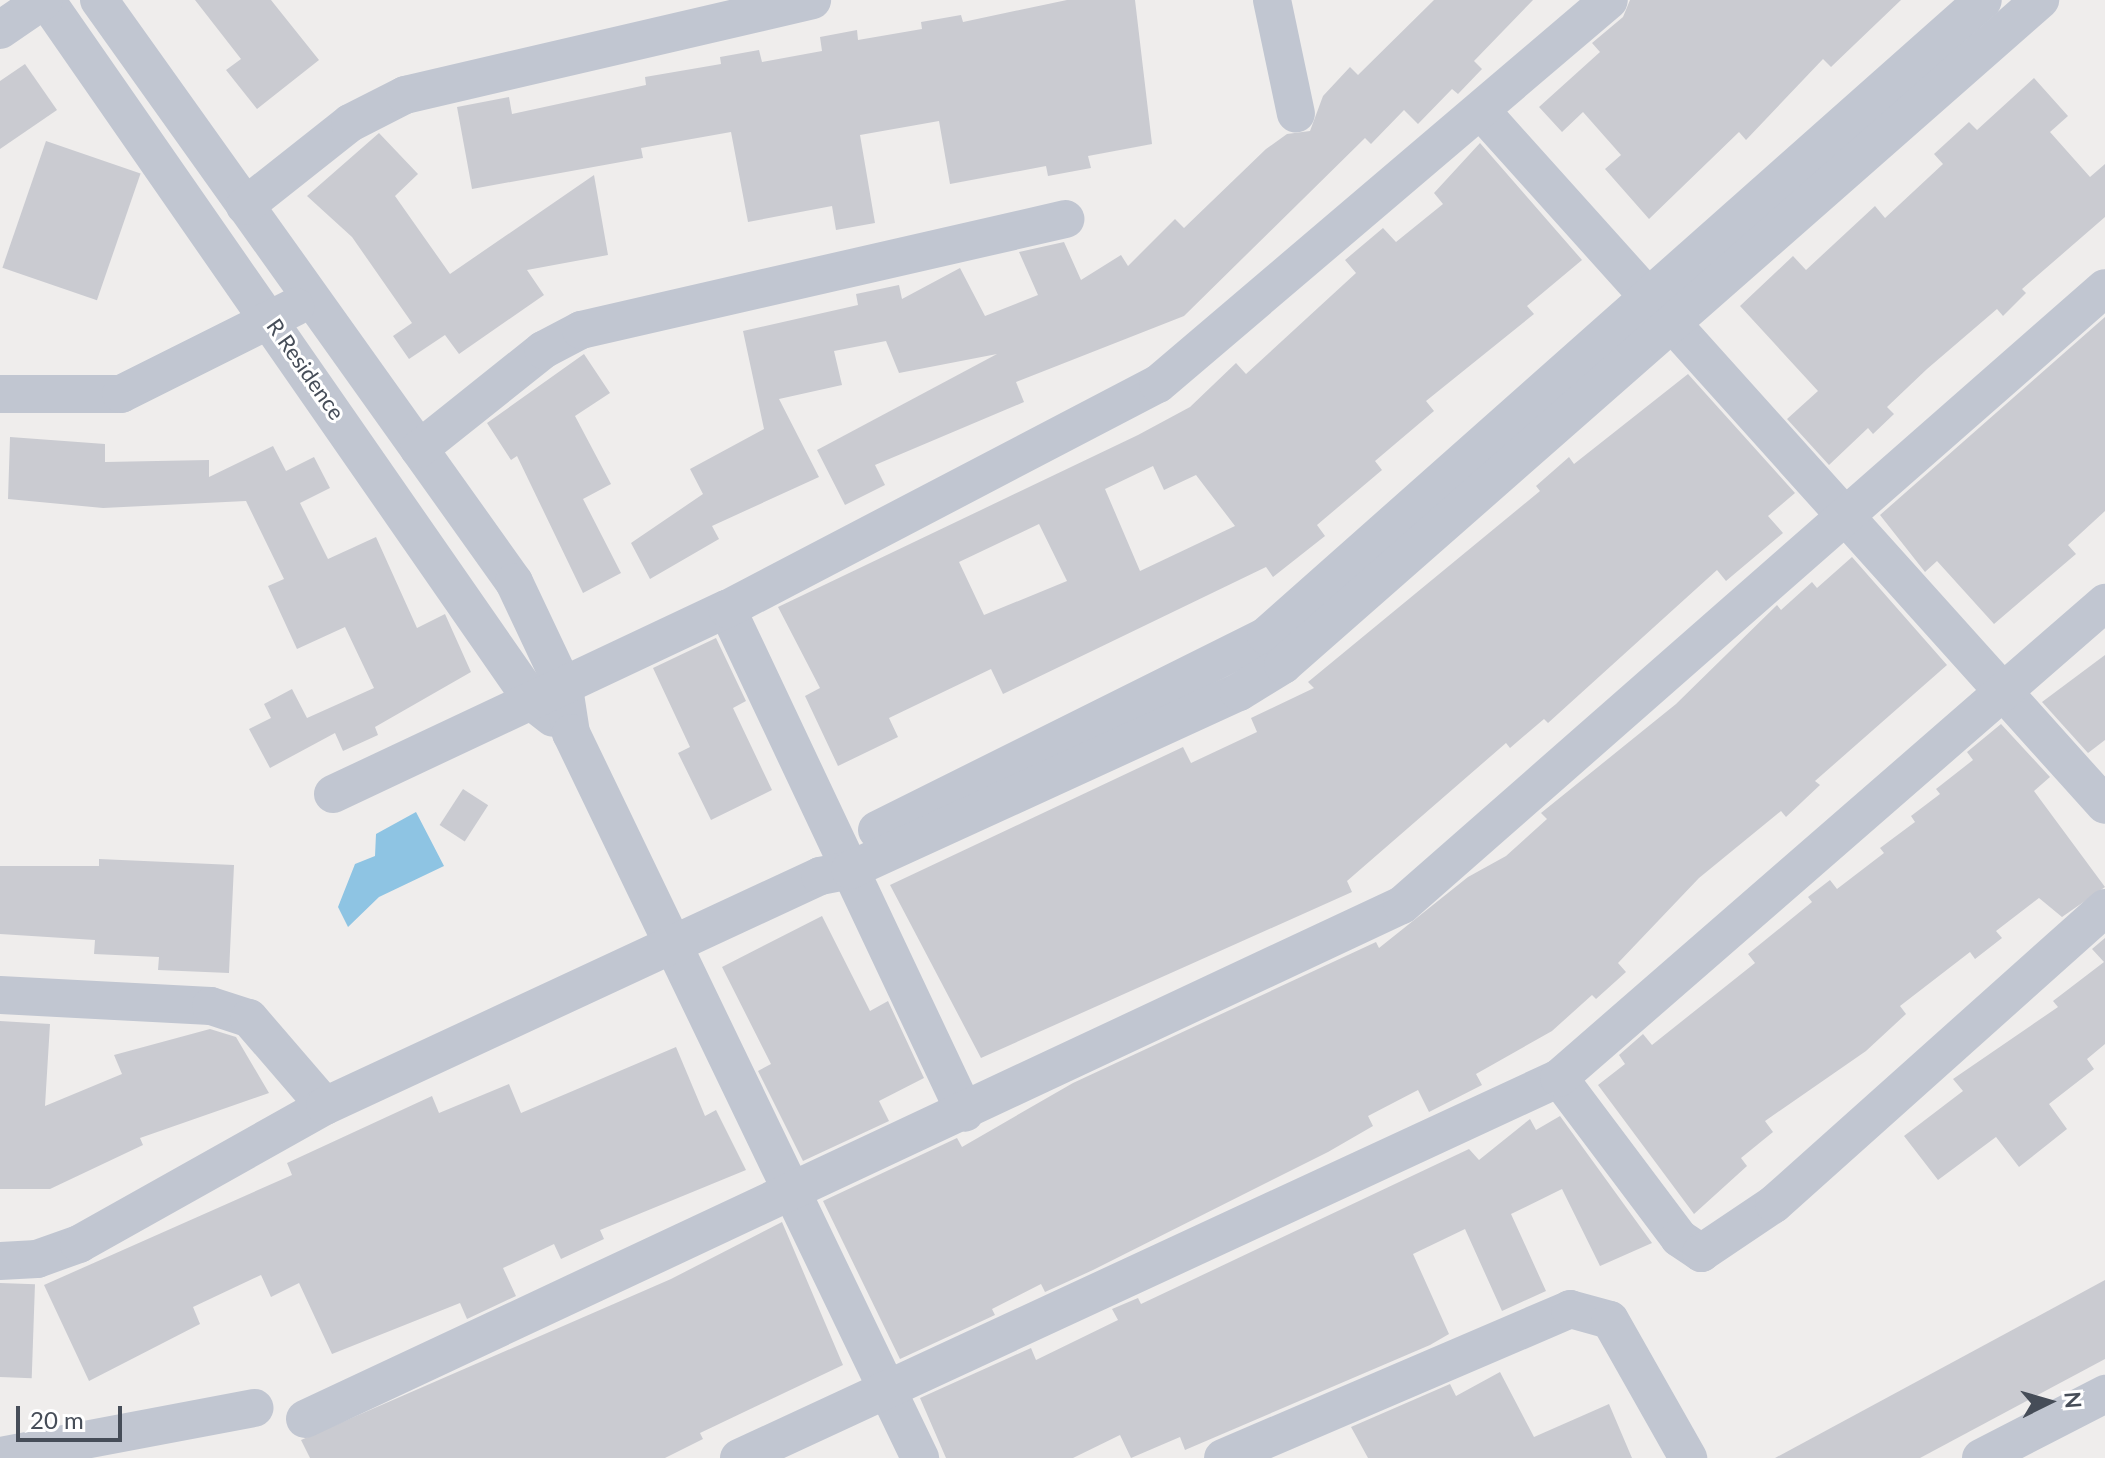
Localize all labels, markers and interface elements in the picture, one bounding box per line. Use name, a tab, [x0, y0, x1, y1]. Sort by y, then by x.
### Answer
street label: R Residence	[262, 313, 350, 425]
north arrow	[2009, 1362, 2089, 1442]
scale bar	[20, 1390, 126, 1440]
text: N	[2059, 1390, 2088, 1409]
text: 20 m	[30, 1405, 84, 1434]

